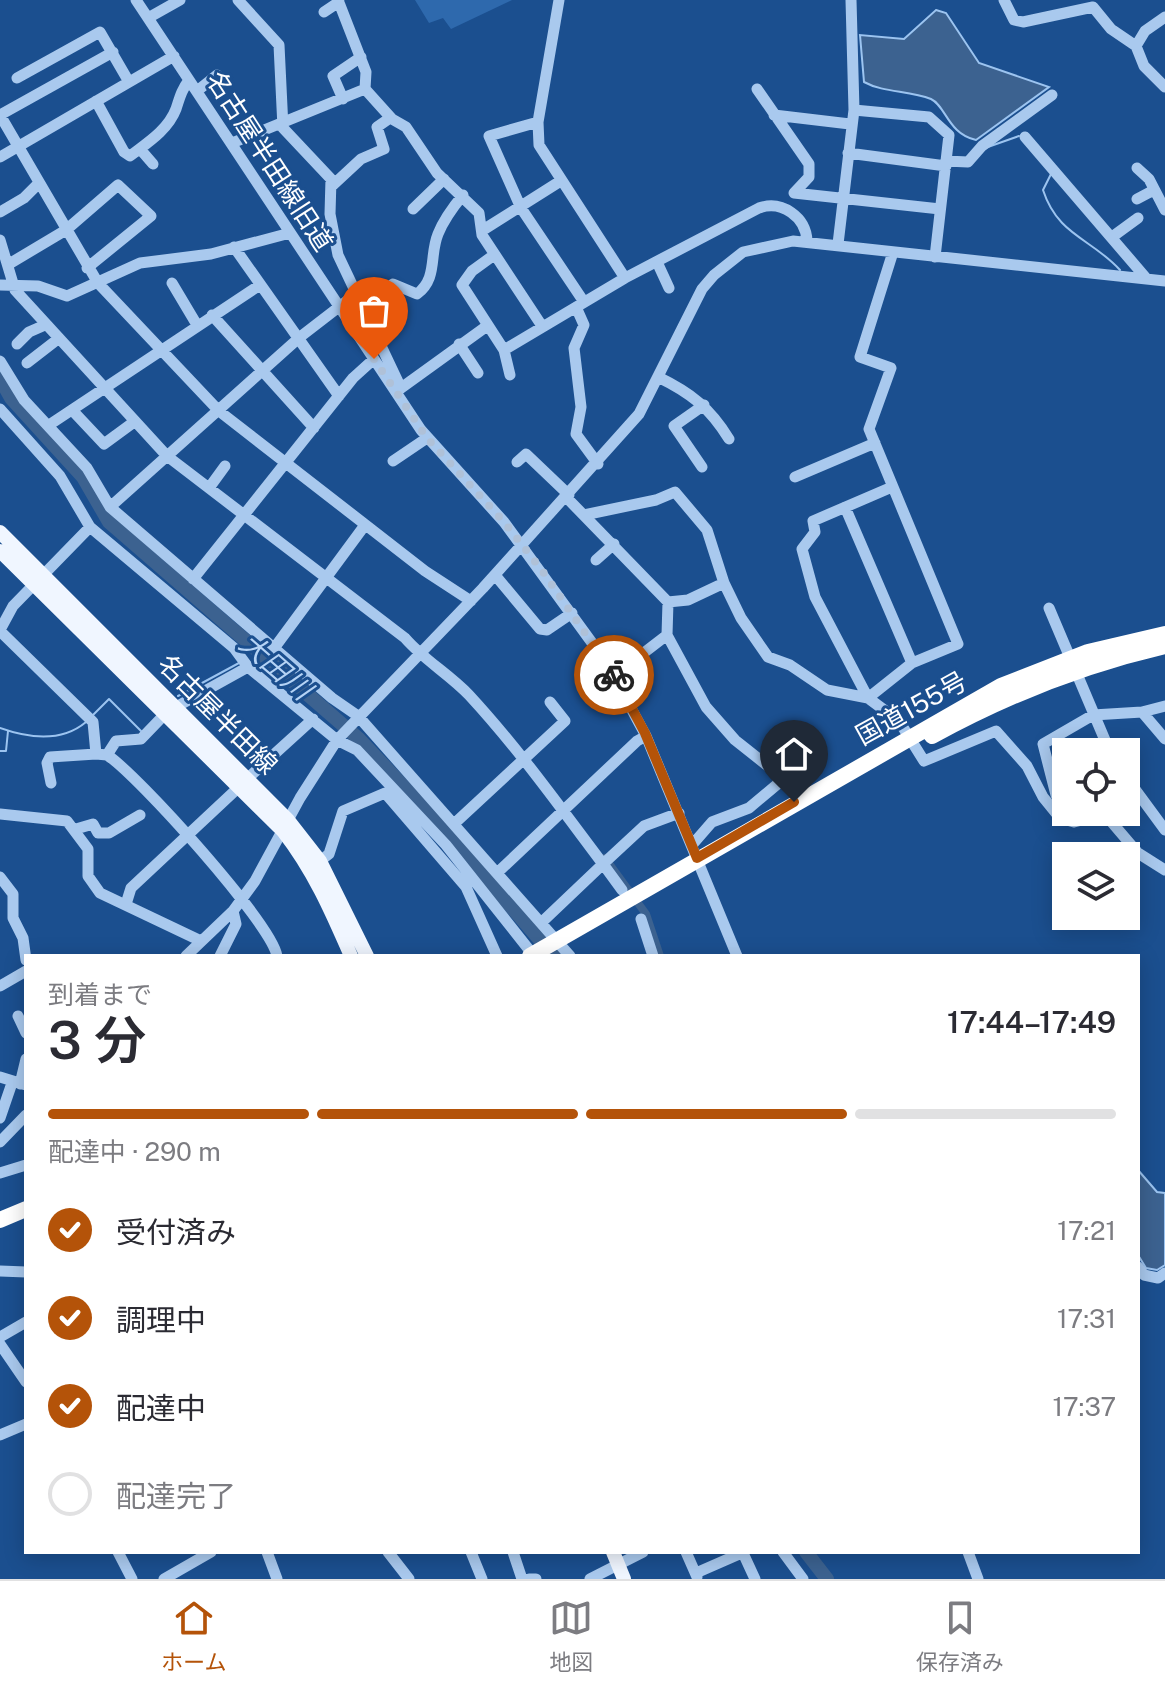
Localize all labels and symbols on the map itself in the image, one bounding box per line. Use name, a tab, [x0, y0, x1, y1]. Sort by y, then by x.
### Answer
street label: 名古屋半田線旧道	[200, 65, 340, 257]
pin	[340, 277, 408, 359]
water label: 大田川	[233, 626, 321, 708]
courier	[574, 635, 654, 715]
street label: 名古屋半田線	[152, 648, 284, 780]
street label: 国道155号	[850, 665, 972, 751]
pin	[760, 720, 828, 802]

